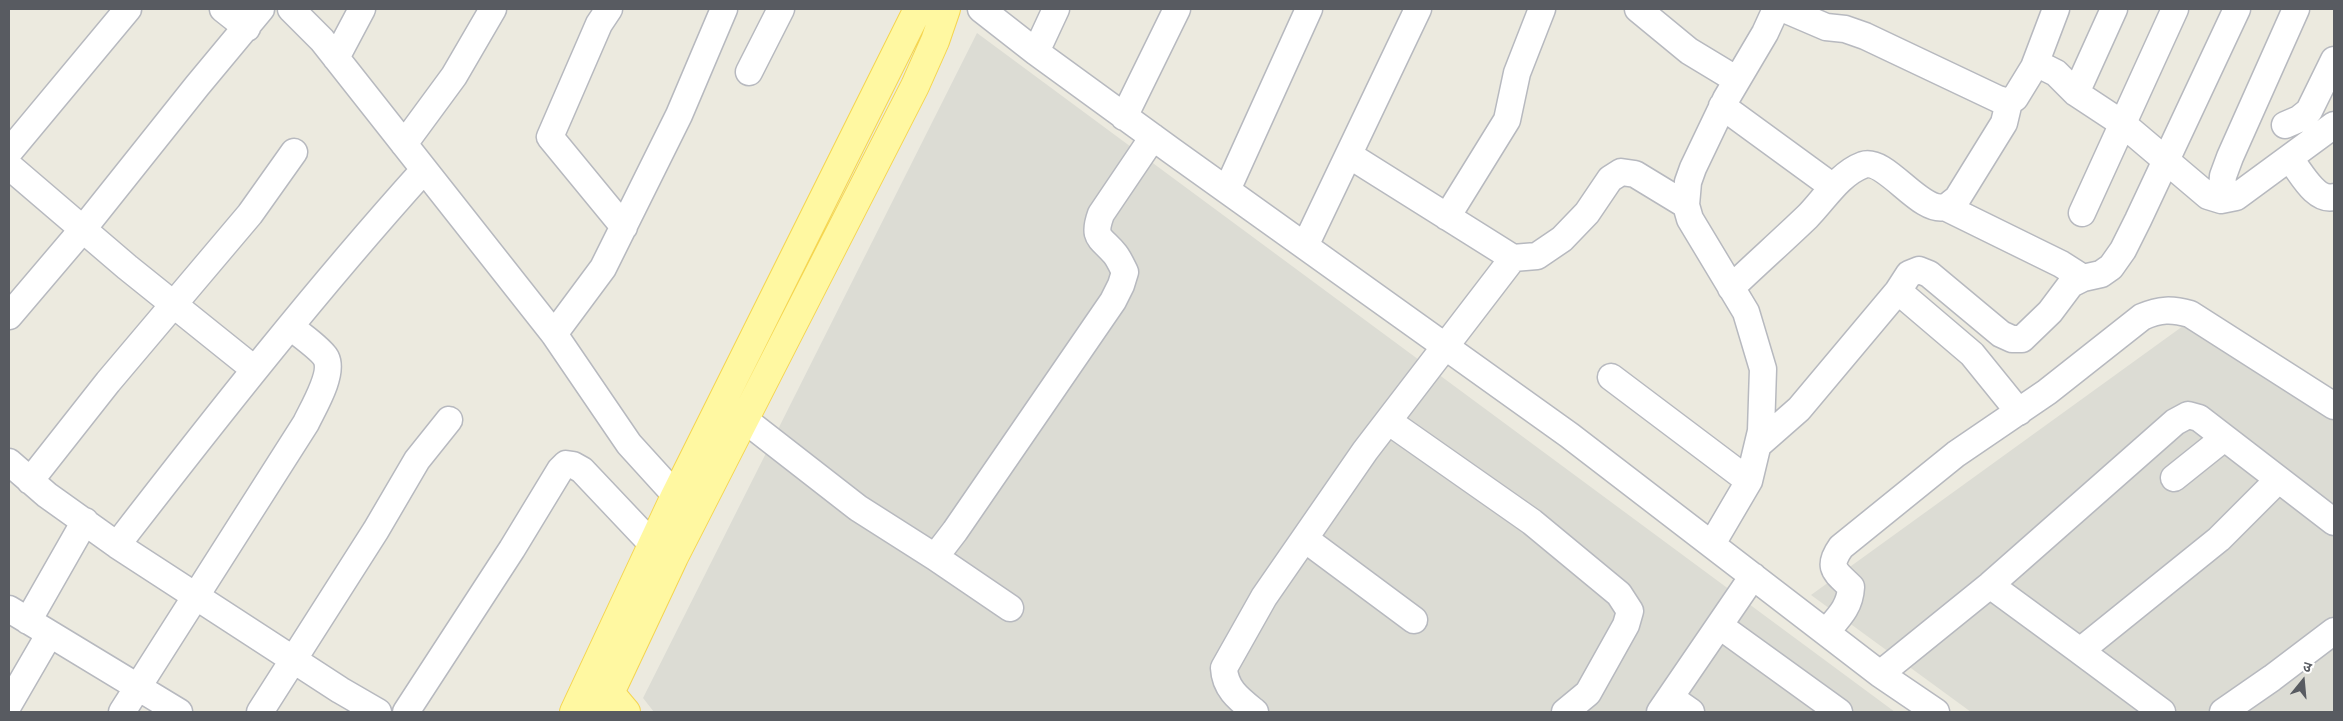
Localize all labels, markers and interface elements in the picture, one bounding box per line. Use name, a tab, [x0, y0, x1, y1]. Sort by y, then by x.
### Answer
north arrow	[2278, 656, 2328, 706]
text: उ	[2301, 657, 2314, 676]

